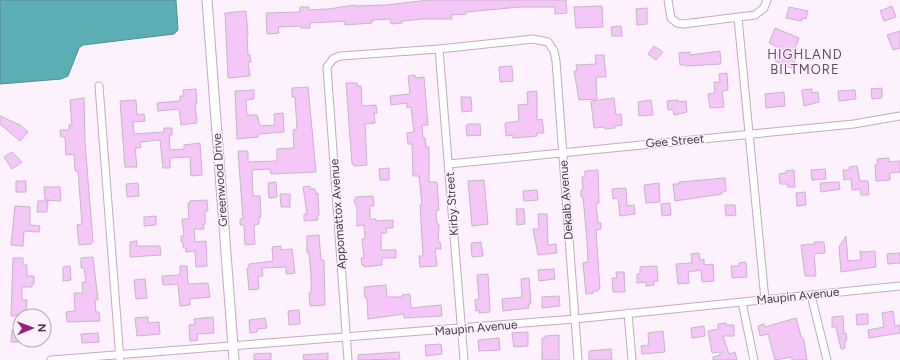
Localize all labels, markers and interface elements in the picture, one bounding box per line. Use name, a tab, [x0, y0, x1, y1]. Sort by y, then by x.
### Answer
district label: HIGHLAND BILTMORE	[767, 47, 843, 77]
street label: Gee Street	[645, 131, 705, 151]
street label: Greenwood Drive	[210, 132, 230, 227]
street label: Appomattox Avenue	[327, 158, 349, 270]
street label: Dekalb Avenue	[556, 159, 576, 240]
street label: Kirby Street	[443, 171, 461, 236]
street label: Maupin Avenue	[756, 285, 840, 307]
north arrow	[12, 308, 52, 348]
street label: Maupin Avenue	[434, 317, 518, 339]
text: N	[35, 323, 48, 332]

